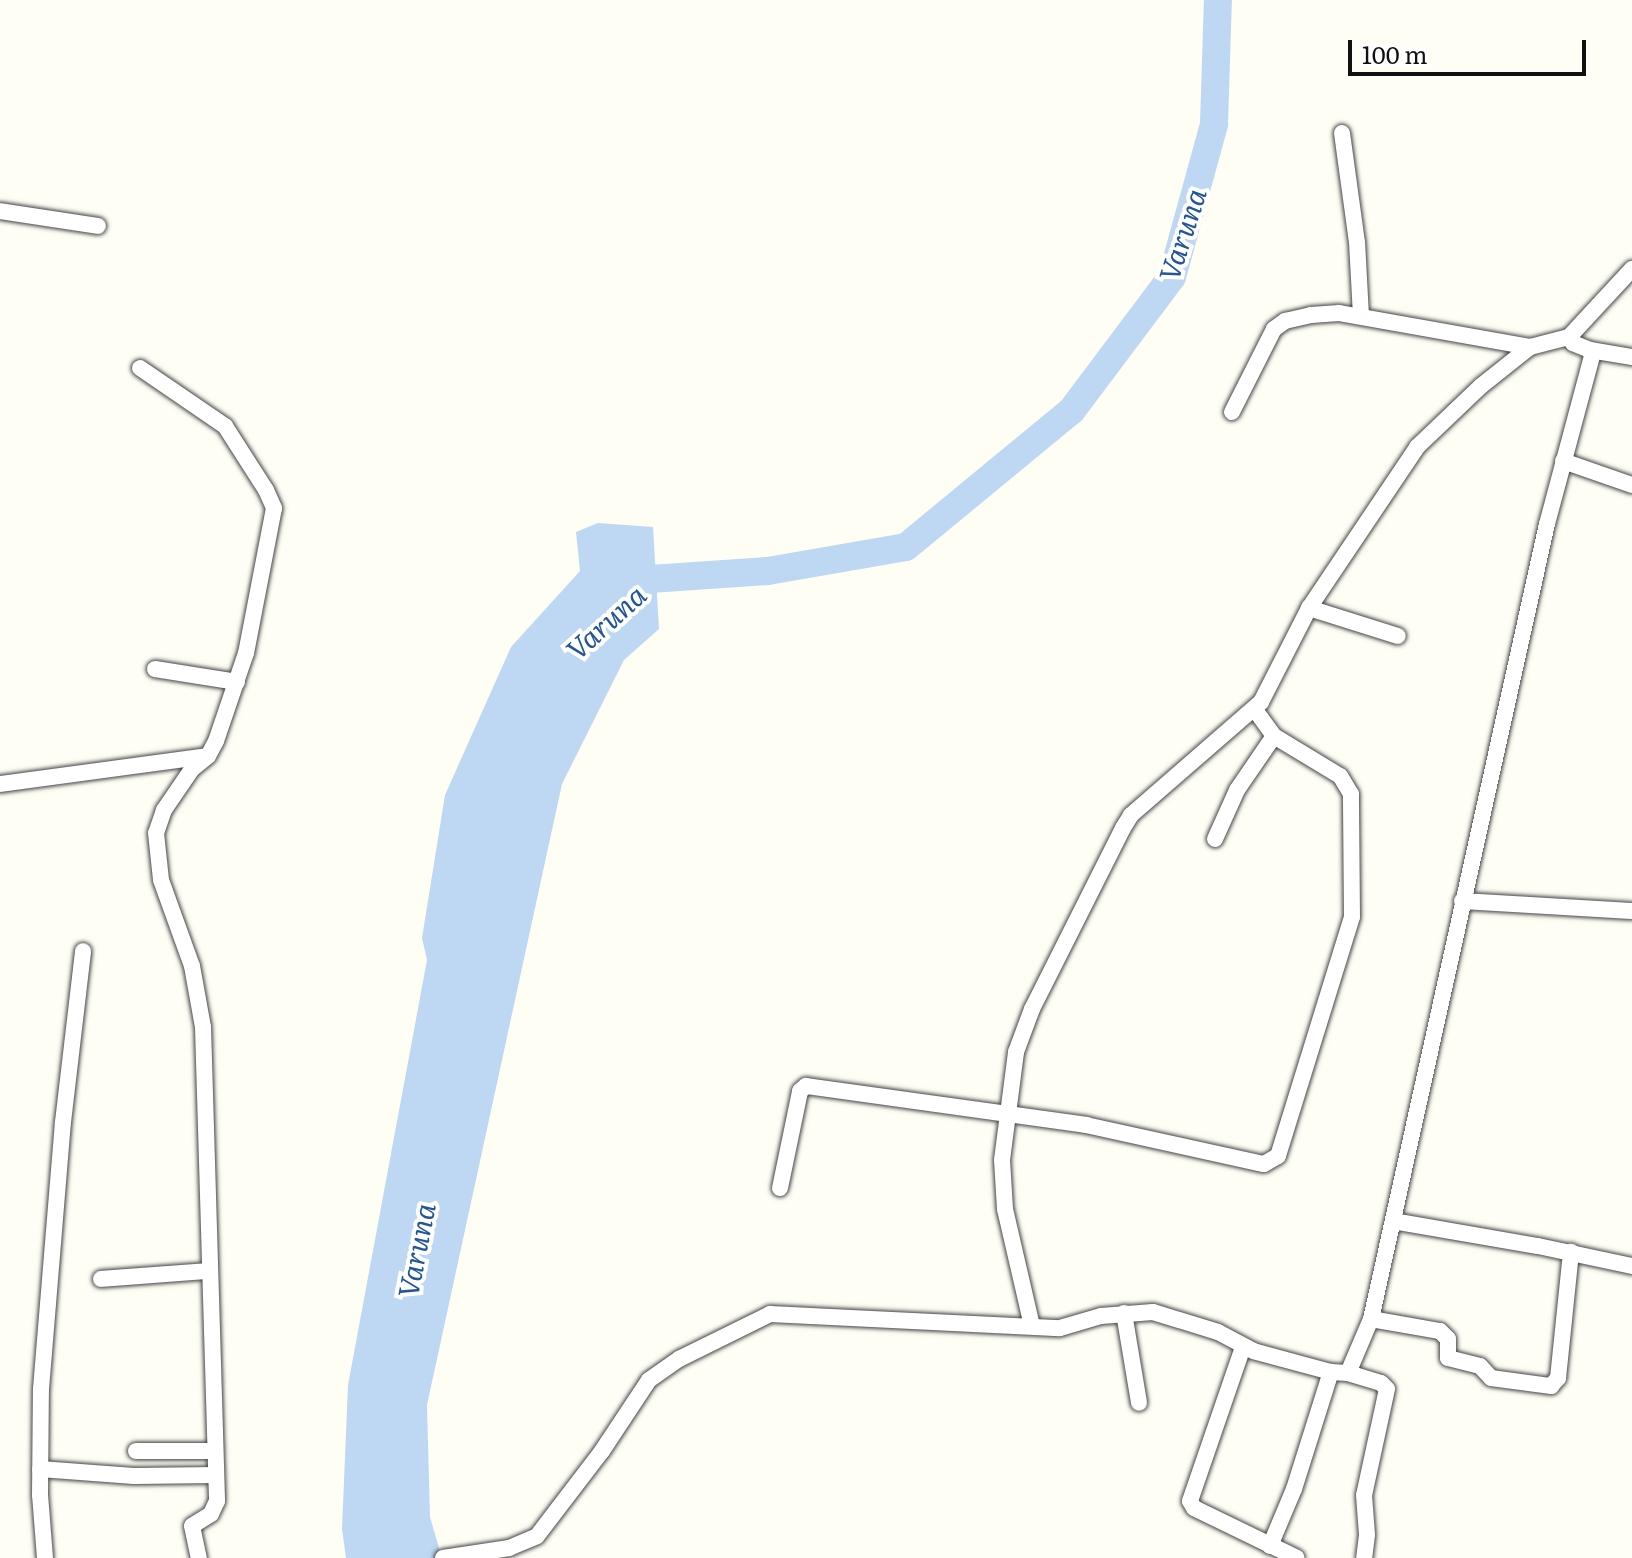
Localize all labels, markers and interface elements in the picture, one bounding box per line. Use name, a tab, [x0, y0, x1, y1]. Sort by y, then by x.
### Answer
scale bar	[1352, 24, 1590, 74]
text: 100 m	[1362, 36, 1428, 71]
water label: Varuna	[1150, 184, 1212, 284]
water label: Varuna	[558, 577, 652, 665]
water label: Varuna	[389, 1200, 441, 1300]

